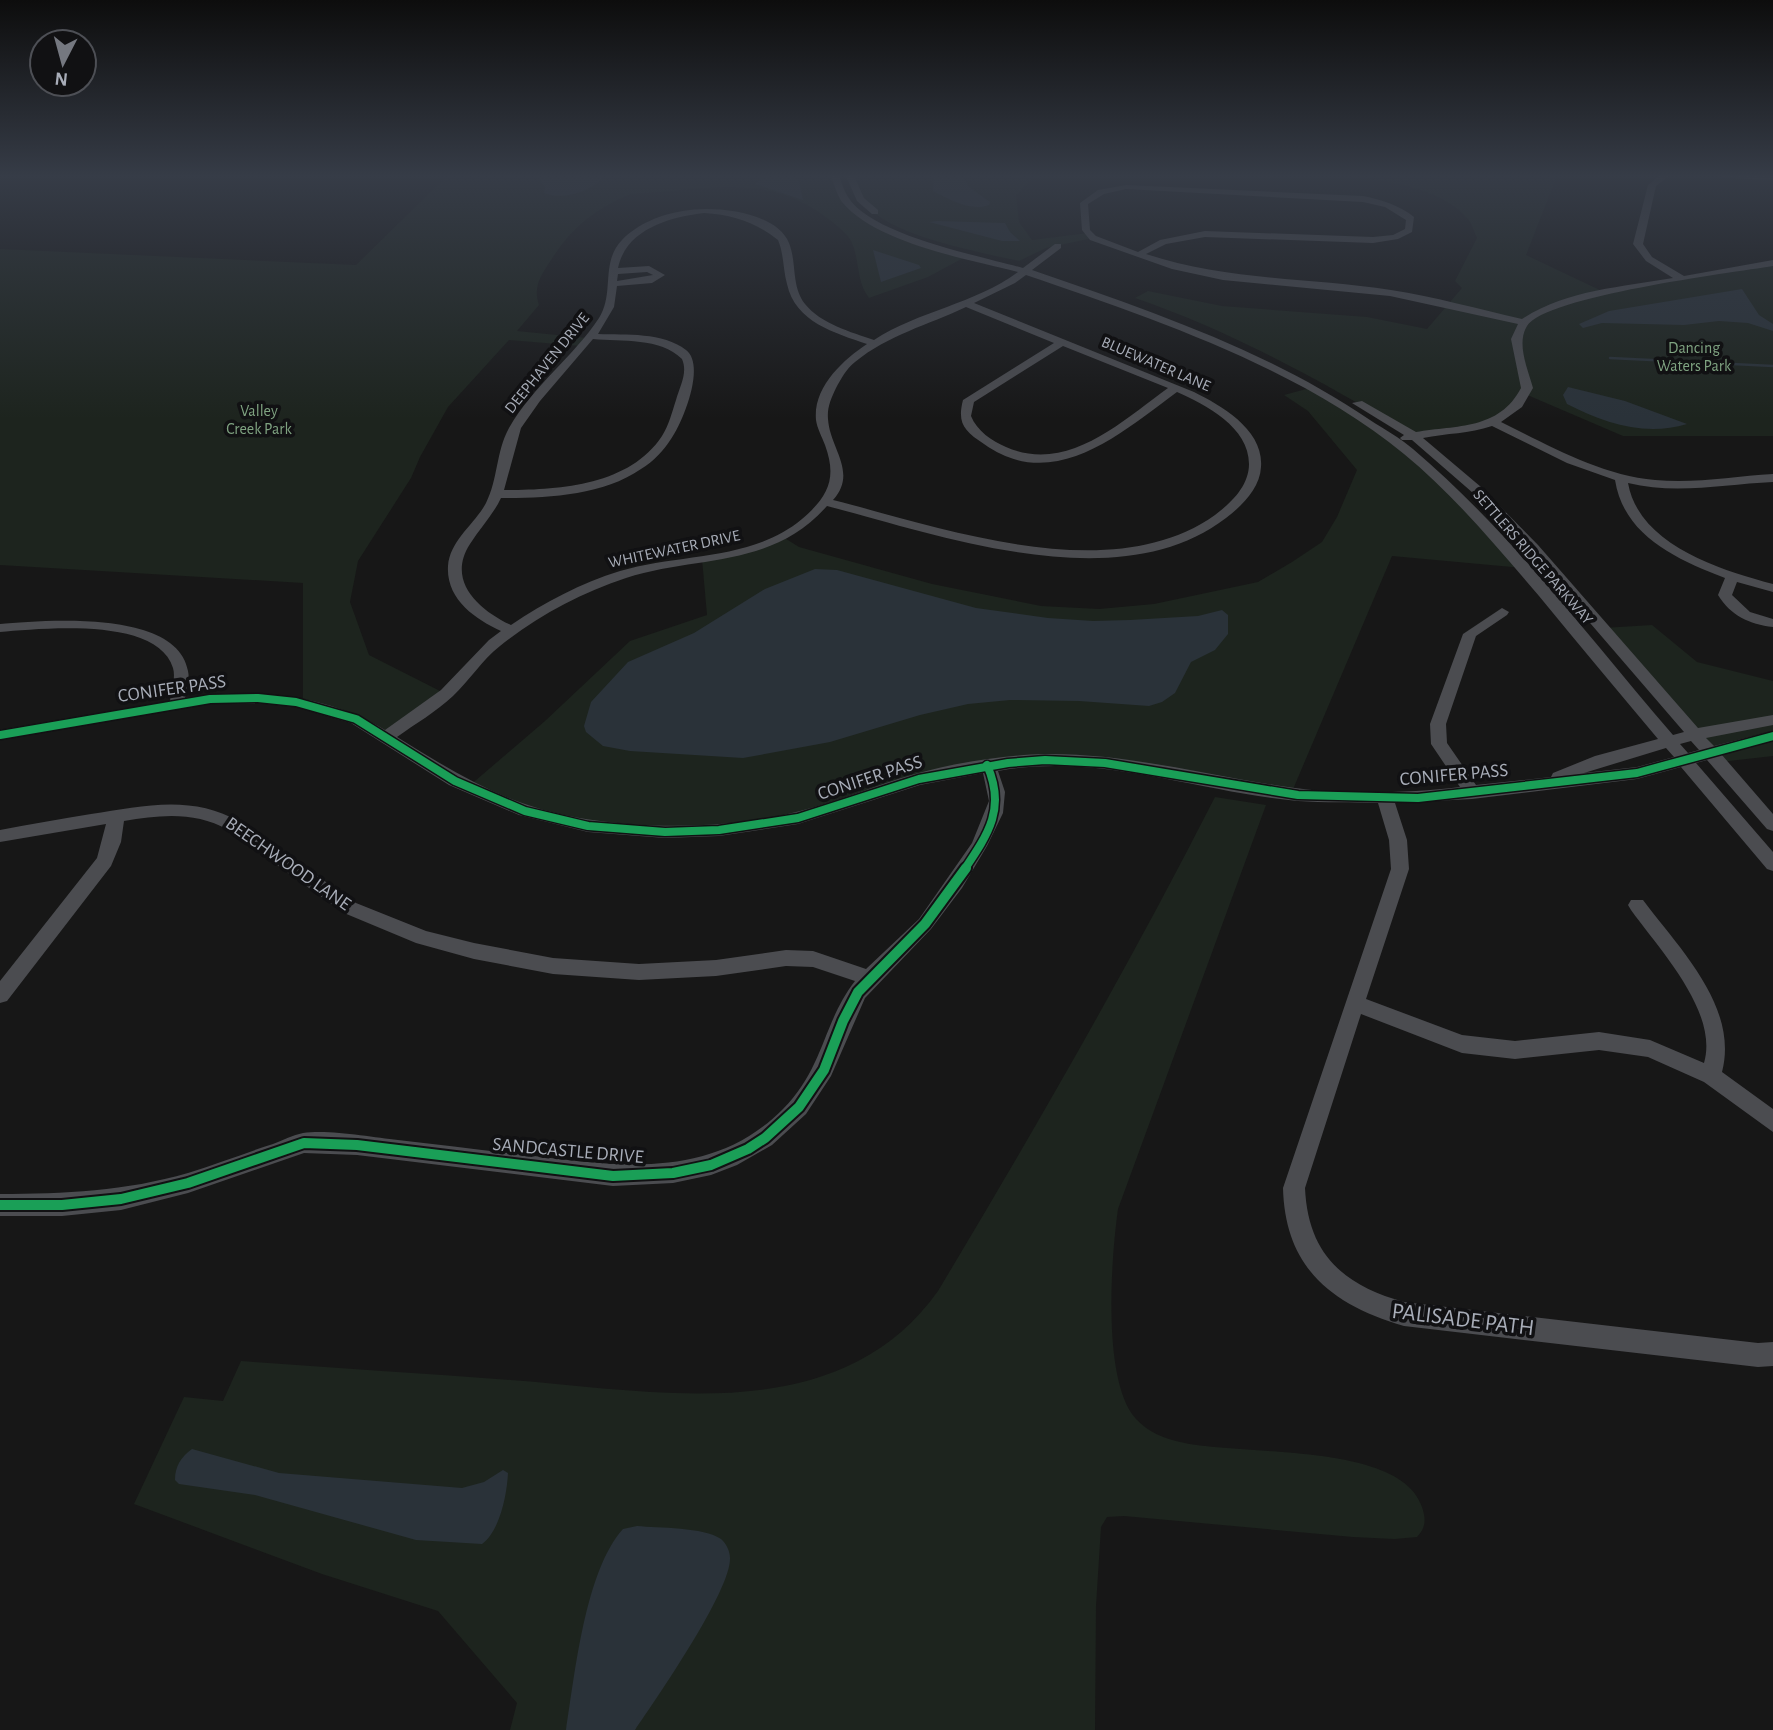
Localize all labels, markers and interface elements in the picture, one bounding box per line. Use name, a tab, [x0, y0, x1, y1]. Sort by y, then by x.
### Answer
north arrow	[28, 28, 98, 98]
text: N	[54, 68, 69, 89]
street label: DEEPHAVEN DRIVE	[502, 309, 592, 416]
street label: BLUEWATER LANE	[1099, 334, 1213, 394]
park label: Dancing Waters Park	[1657, 340, 1732, 374]
park label: Valley Creek Park	[226, 403, 292, 437]
street label: SETTLERS RIDGE PARKWAY	[1470, 486, 1596, 628]
street label: WHITEWATER DRIVE	[607, 527, 742, 571]
street label: CONIFER PASS	[117, 672, 227, 706]
street label: CONIFER PASS	[815, 752, 925, 804]
street label: CONIFER PASS	[1399, 761, 1509, 789]
street label: BEECHWOOD LANE	[222, 814, 354, 914]
street label: SANDCASTLE DRIVE	[492, 1135, 644, 1167]
street label: PALISADE PATH	[1390, 1300, 1536, 1340]

